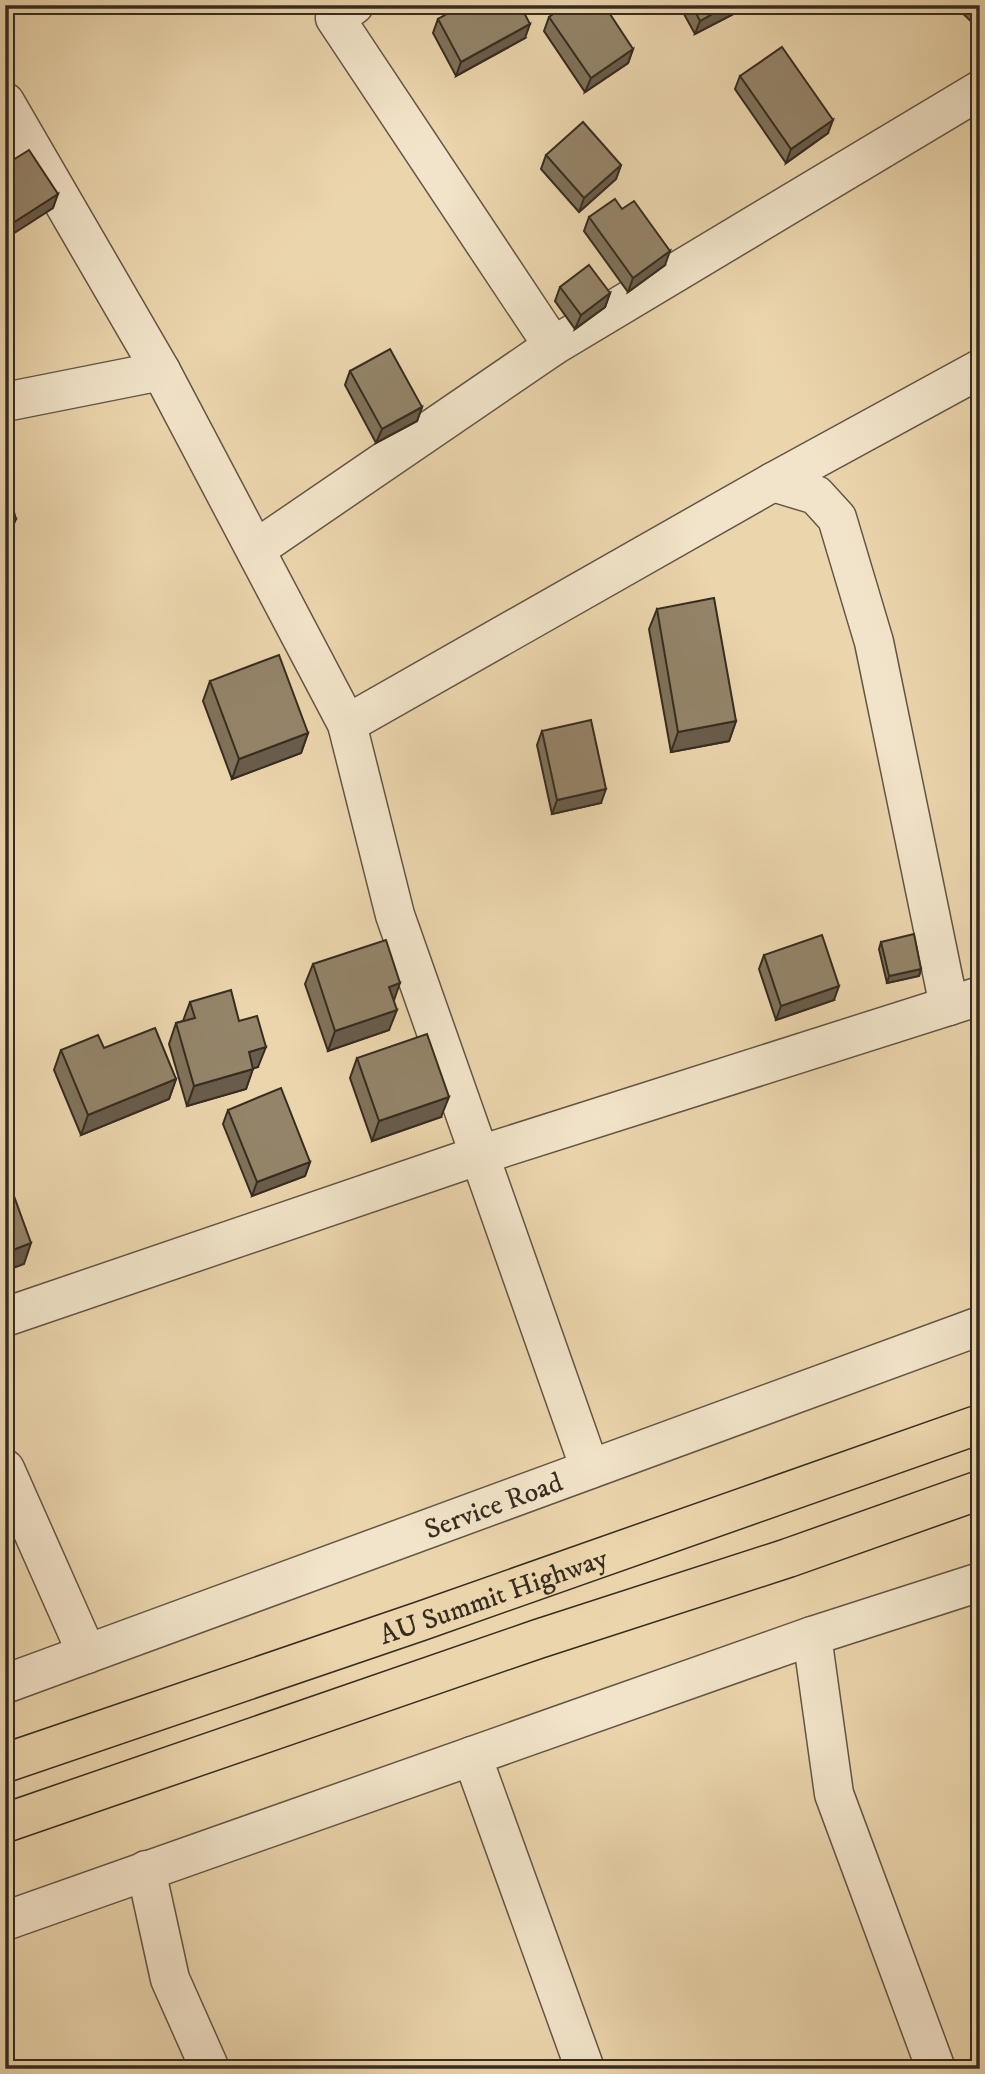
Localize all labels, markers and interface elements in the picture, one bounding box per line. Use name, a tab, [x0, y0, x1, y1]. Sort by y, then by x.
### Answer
street label: Service Road	[420, 1465, 567, 1547]
street label: AU Summit Highway	[375, 1541, 613, 1653]

